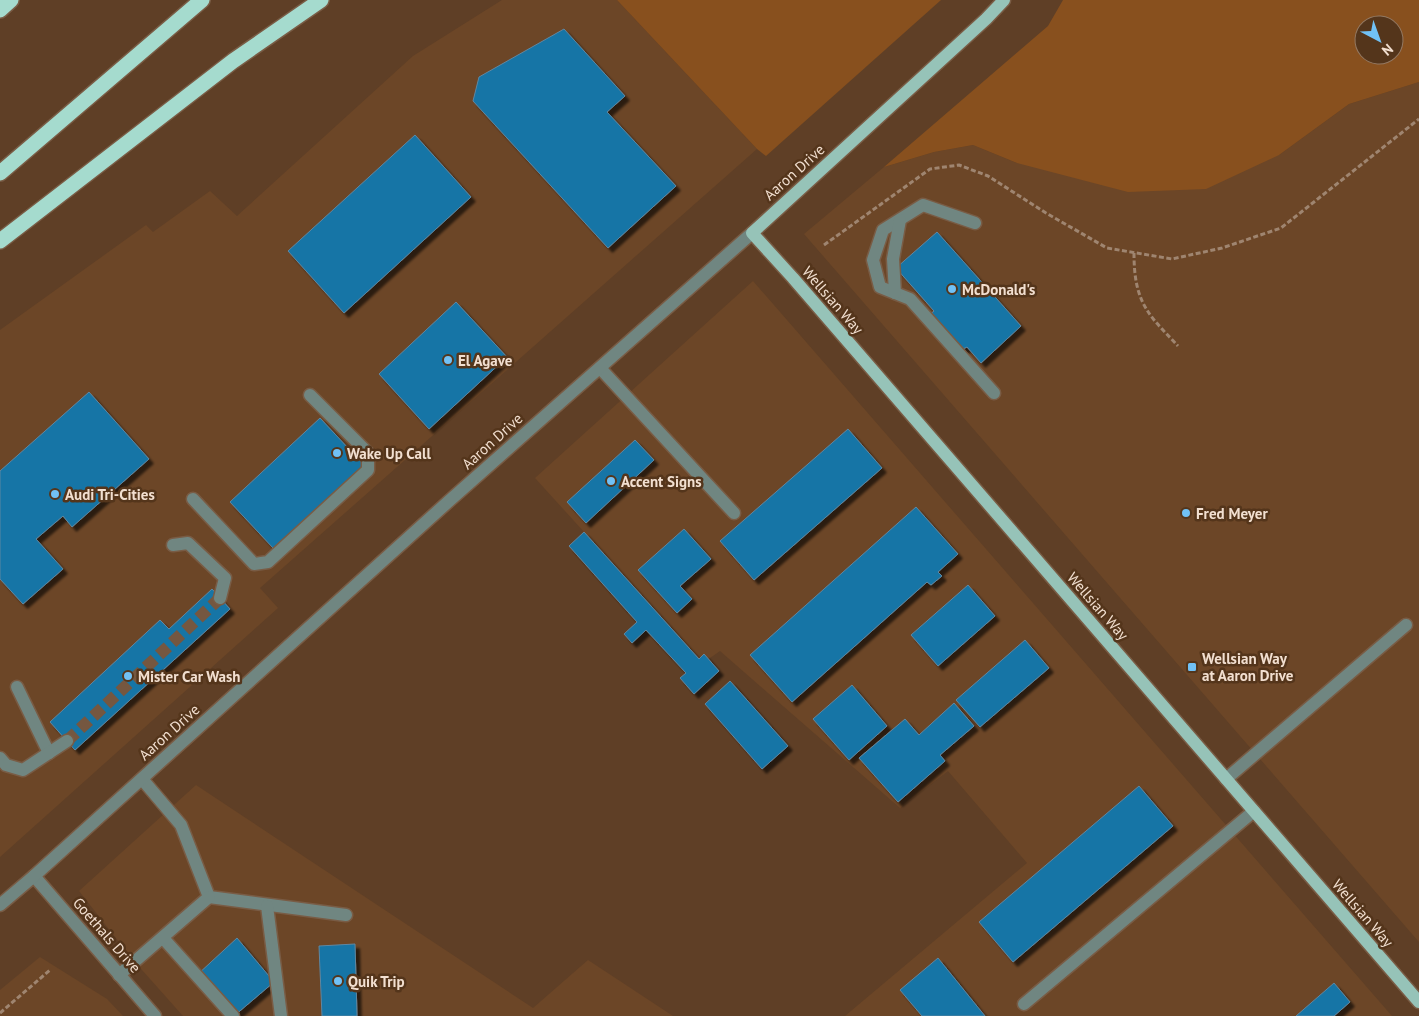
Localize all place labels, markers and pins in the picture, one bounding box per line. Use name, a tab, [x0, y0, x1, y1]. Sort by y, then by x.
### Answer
place label: McDonald's	[962, 280, 1035, 299]
marker: McDonald's	[946, 283, 958, 295]
place label: El Agave	[458, 351, 513, 370]
marker: El Agave	[442, 354, 454, 366]
place label: Wake Up Call	[347, 444, 431, 463]
marker: Wake Up Call	[331, 447, 343, 459]
place label: Accent Signs	[621, 472, 702, 491]
marker: Accent Signs	[605, 475, 617, 487]
place label: Audi Tri-Cities	[65, 485, 155, 504]
marker: Audi Tri-Cities	[49, 488, 61, 500]
place label: Fred Meyer	[1196, 504, 1268, 523]
marker: Fred Meyer	[1180, 507, 1192, 519]
place label: Wellsian Way at Aaron Drive	[1202, 649, 1294, 685]
marker: Wellsian Way at Aaron Drive	[1186, 661, 1198, 673]
place label: Mister Car Wash	[138, 667, 241, 686]
marker: Mister Car Wash	[122, 670, 134, 682]
place label: Quik Trip	[348, 972, 405, 991]
marker: Quik Trip	[332, 975, 344, 987]

